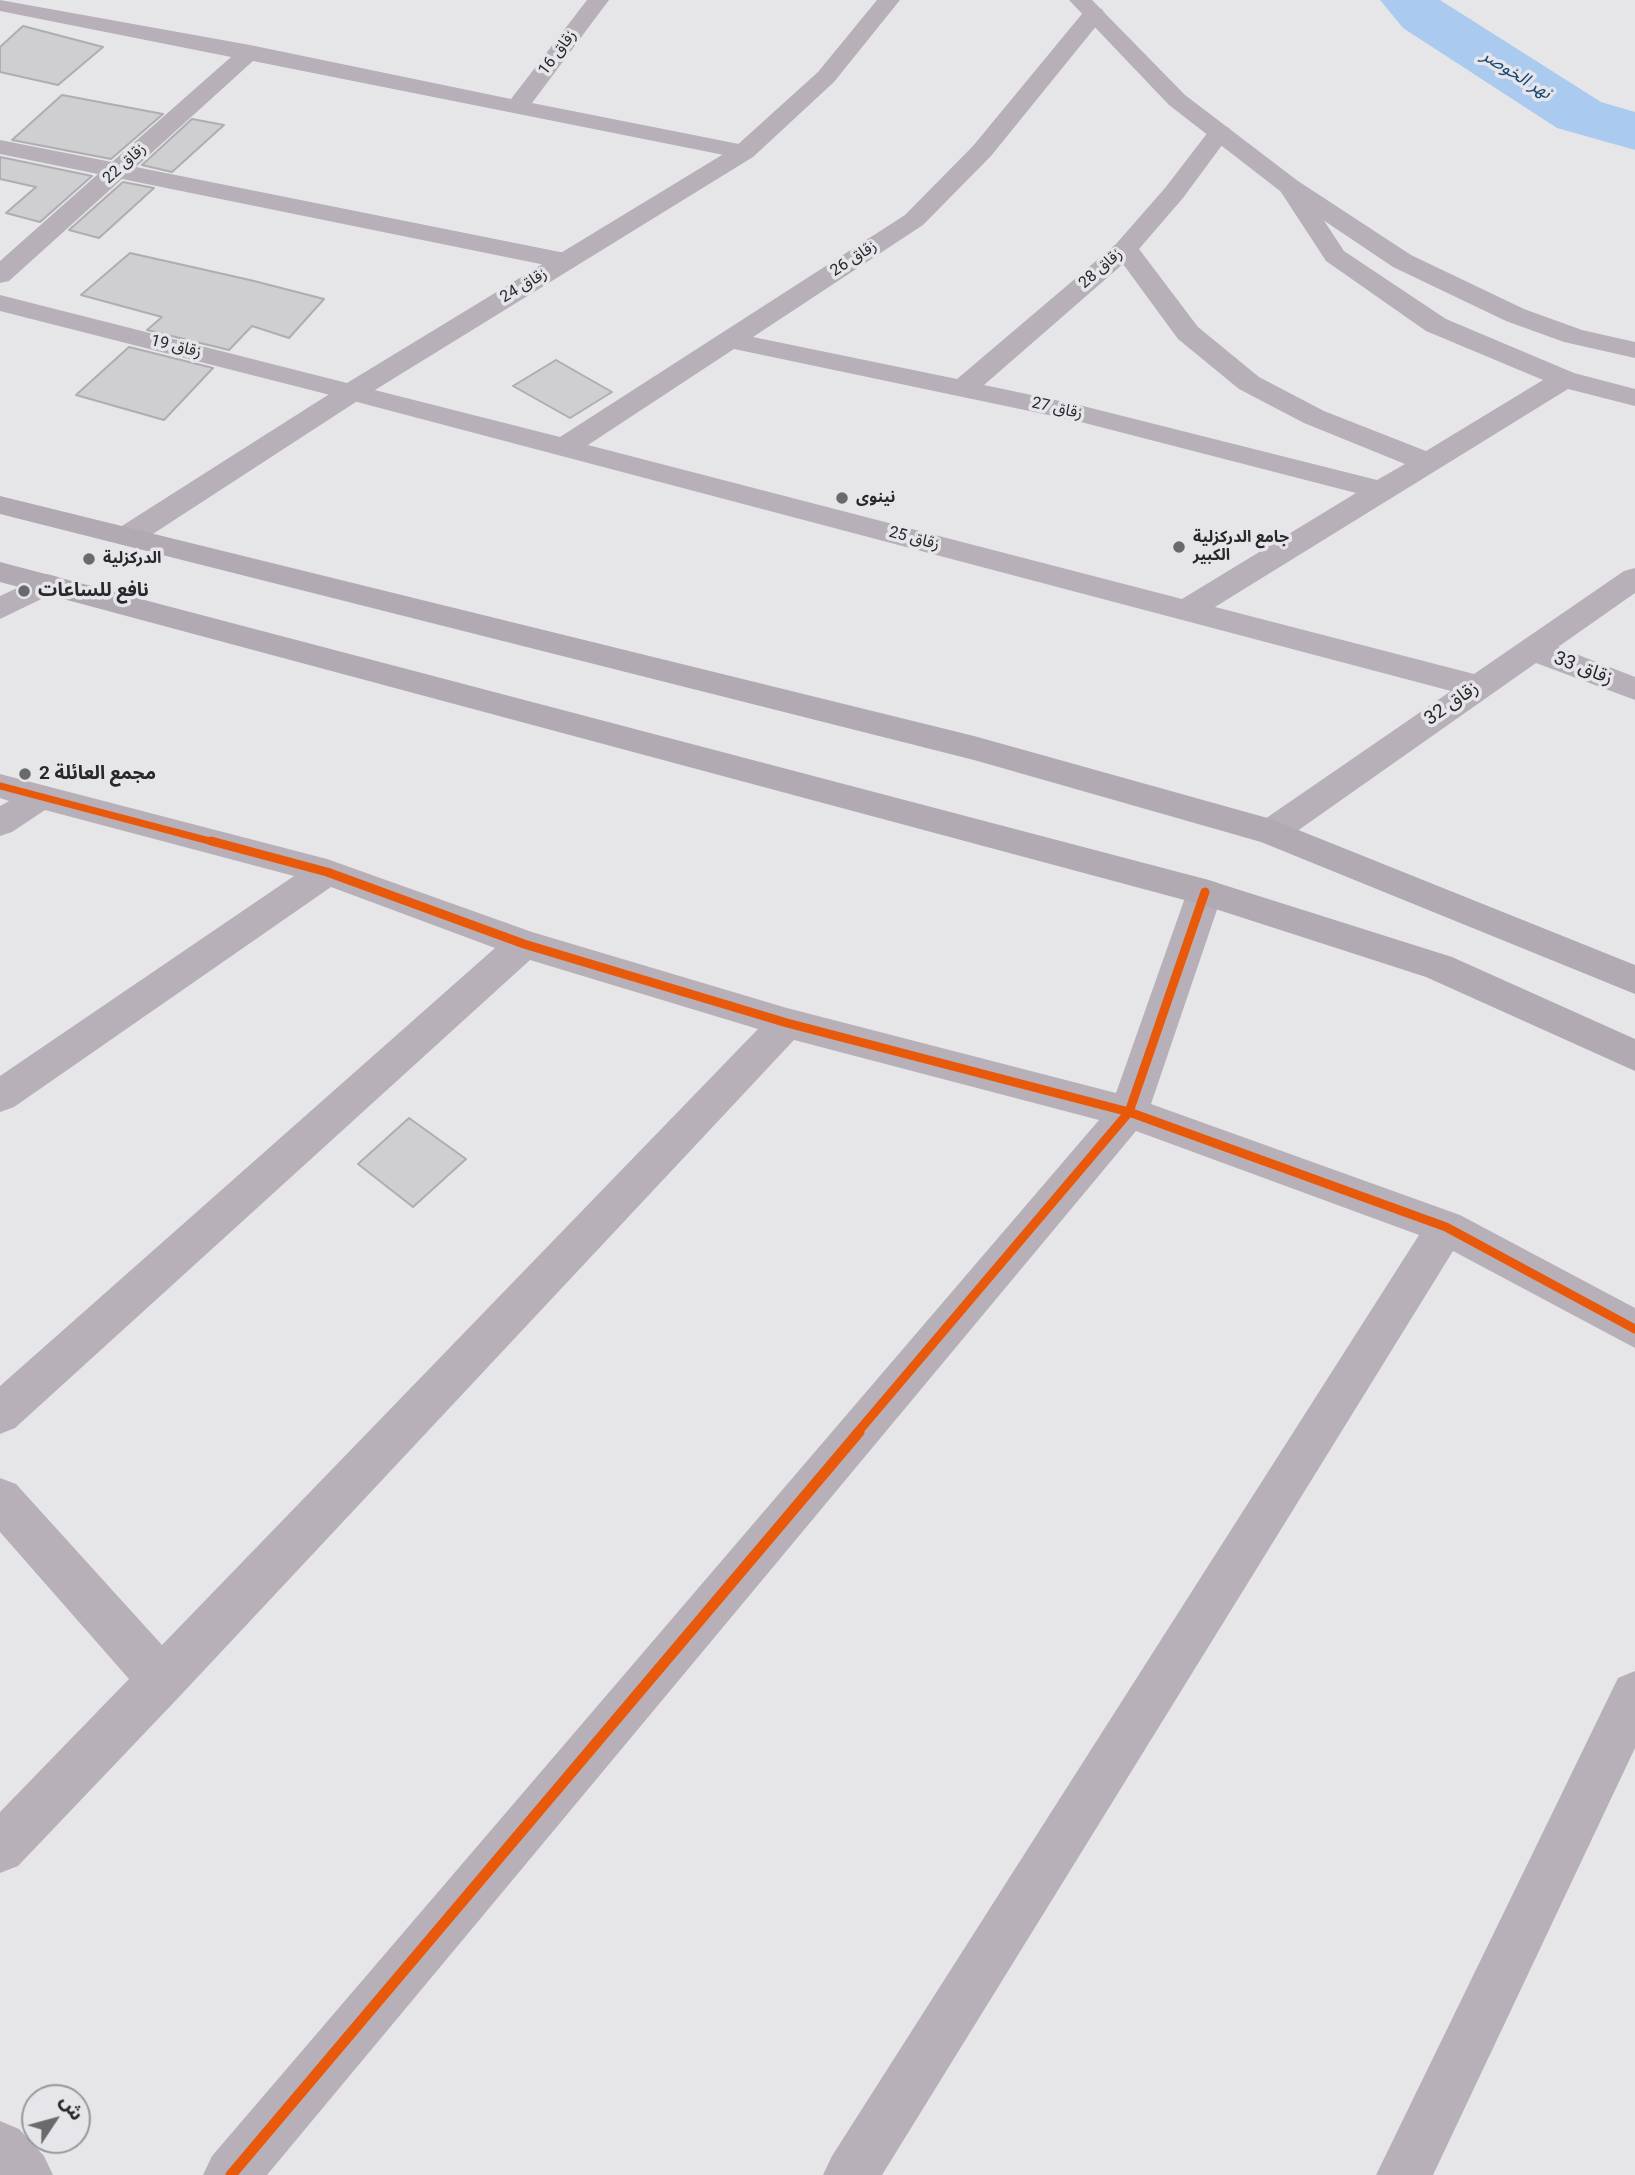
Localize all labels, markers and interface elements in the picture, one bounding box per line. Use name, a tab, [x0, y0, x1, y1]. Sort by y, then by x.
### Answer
street label: زقاق 16	[535, 27, 581, 79]
water label: نهر الخوصر	[1477, 45, 1555, 105]
street label: زقاق 22	[99, 140, 151, 188]
street label: زقاق 26	[827, 237, 881, 281]
street label: زقاق 28	[1075, 245, 1127, 293]
street label: زقاق 24	[497, 264, 551, 308]
street label: زقاق 19	[149, 331, 203, 363]
street label: زقاق 27	[1030, 394, 1084, 424]
place label: نينوى	[856, 488, 895, 508]
marker: نينوى	[834, 490, 850, 506]
street label: زقاق 25	[887, 523, 941, 555]
place label: جامع الدركزلية الكبير	[1193, 528, 1289, 566]
marker: جامع الدركزلية الكبير	[1171, 539, 1187, 555]
place label: الدركزلية	[103, 549, 161, 569]
marker: الدركزلية	[81, 551, 97, 567]
place label: نافع للساعات	[38, 580, 149, 602]
marker: نافع للساعات	[16, 583, 32, 599]
street label: زقاق 33	[1550, 647, 1616, 691]
street label: زقاق 32	[1420, 677, 1484, 731]
place label: مجمع العائلة 2	[39, 763, 156, 785]
marker: مجمع العائلة 2	[17, 766, 33, 782]
north arrow	[21, 2084, 91, 2154]
text: ش	[55, 2090, 89, 2125]

